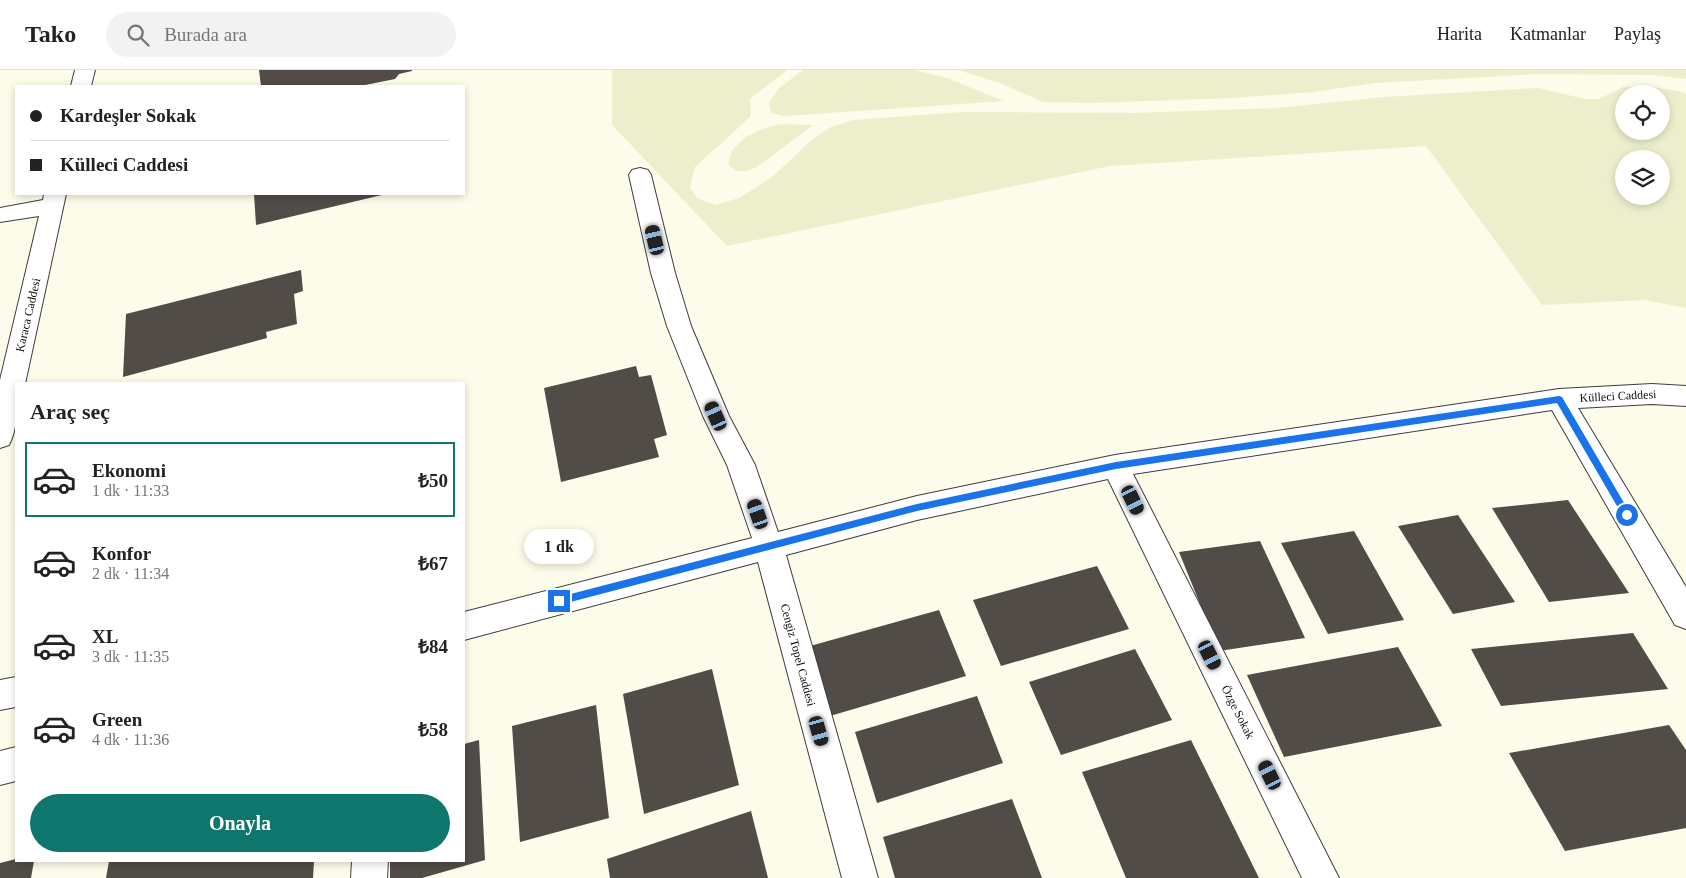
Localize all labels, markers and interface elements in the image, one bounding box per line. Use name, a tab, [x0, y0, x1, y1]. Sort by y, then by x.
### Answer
search box	[106, 12, 456, 57]
text: Tako	[25, 21, 76, 47]
icon: search	[124, 21, 152, 49]
text: Burada ara	[164, 24, 247, 45]
text: Harita	[1437, 24, 1482, 44]
text: Katmanlar	[1510, 24, 1586, 44]
text: Paylaş	[1614, 24, 1661, 44]
map controls	[1615, 85, 1670, 205]
button: locate	[1615, 85, 1670, 140]
text: Kardeşler Sokak	[60, 105, 196, 126]
button: layers	[1615, 150, 1670, 205]
text: Külleci Caddesi	[60, 154, 188, 175]
car	[644, 224, 665, 256]
street label: Karaca Caddesi	[13, 276, 43, 353]
street label: Külleci Caddesi	[1579, 387, 1657, 405]
text: Araç seç	[30, 399, 110, 424]
car	[703, 399, 728, 433]
icon: car	[32, 457, 77, 502]
text: Ekonomi	[92, 460, 166, 481]
text: ₺50	[418, 470, 448, 491]
text: 1 dk · 11:33	[92, 482, 169, 499]
car	[1119, 483, 1146, 517]
car	[746, 497, 769, 531]
route start	[1616, 504, 1638, 526]
callout: 1 dk	[524, 528, 594, 564]
text: 1 dk	[544, 538, 574, 555]
icon: car	[32, 540, 77, 585]
text: Konfor	[92, 543, 151, 564]
text: ₺67	[418, 553, 448, 574]
text: 2 dk · 11:34	[92, 565, 169, 582]
route end	[548, 590, 570, 612]
street label: Cengiz Topel Caddesi	[778, 602, 819, 708]
icon: car	[32, 623, 77, 668]
text: XL	[92, 626, 118, 647]
text: ₺84	[418, 636, 448, 657]
car	[1196, 638, 1223, 672]
text: 3 dk · 11:35	[92, 648, 169, 665]
street label: Özge Sokak	[1219, 683, 1257, 741]
icon: car	[32, 706, 77, 751]
text: Green	[92, 709, 142, 730]
car	[807, 715, 830, 747]
text: ₺58	[418, 719, 448, 740]
text: 4 dk · 11:36	[92, 731, 169, 748]
car	[1256, 758, 1283, 792]
button: Onayla	[30, 794, 450, 852]

